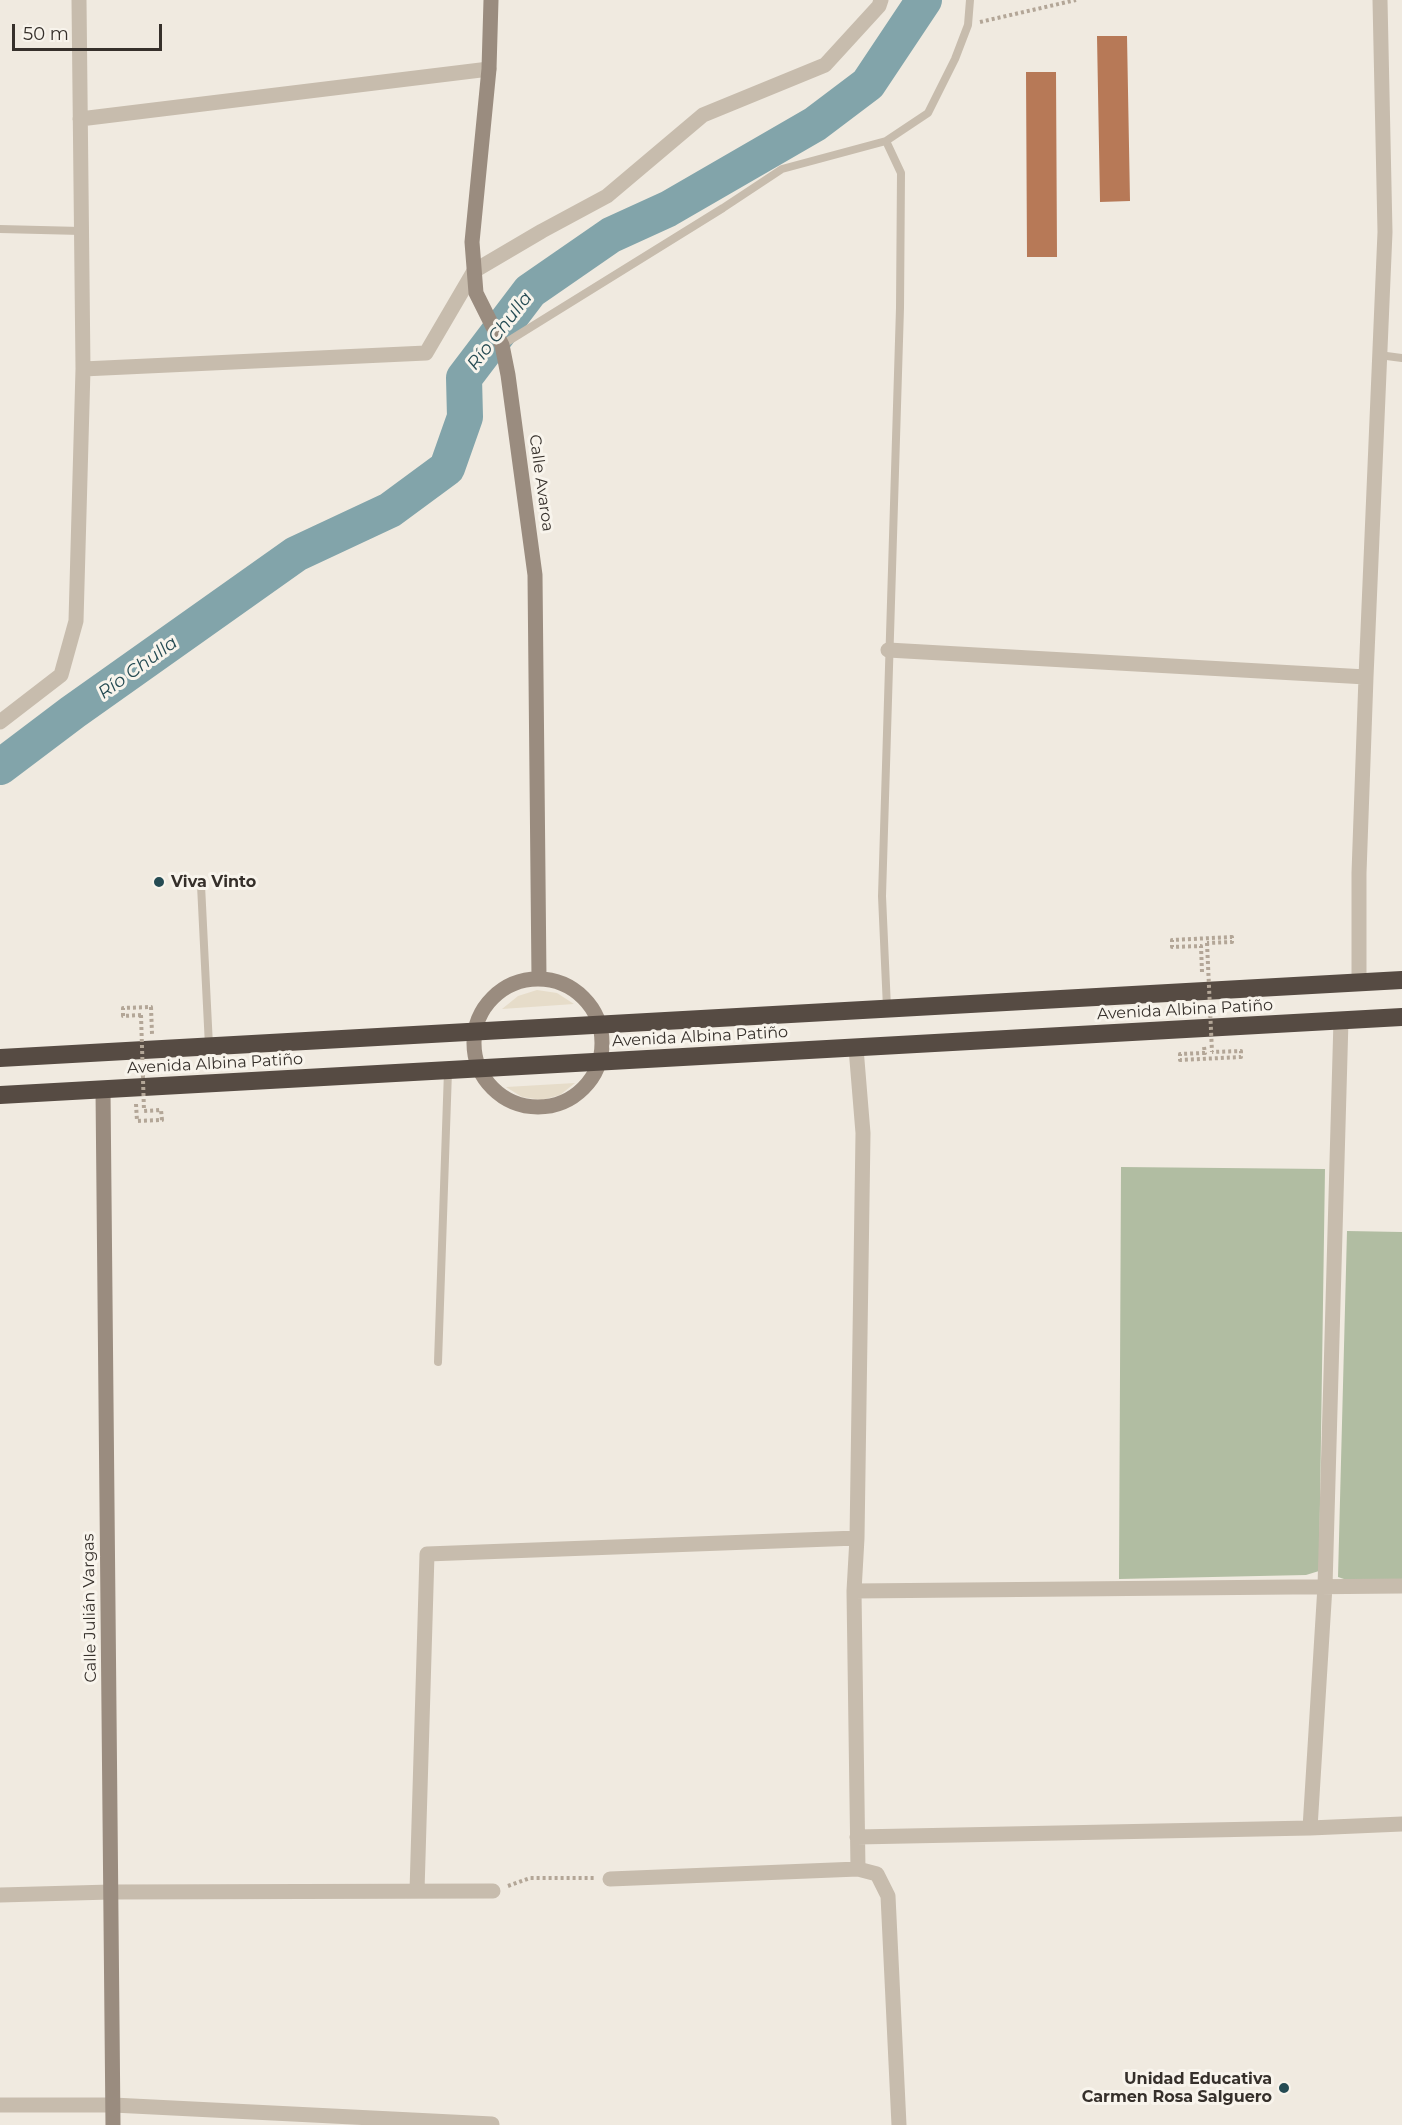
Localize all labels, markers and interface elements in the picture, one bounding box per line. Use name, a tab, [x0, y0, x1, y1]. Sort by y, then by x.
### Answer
scale bar	[15, 12, 165, 50]
text: 50 m	[23, 23, 69, 45]
water label: Río Chulla	[463, 288, 537, 374]
street label: Calle Avaroa	[525, 433, 557, 533]
water label: Río Chulla	[94, 632, 182, 704]
place label: Viva Vinto	[171, 872, 256, 892]
marker: Viva Vinto	[152, 875, 166, 889]
street label: Avenida Albina Patiño	[1096, 996, 1274, 1024]
street label: Avenida Albina Patiño	[611, 1023, 789, 1051]
street label: Avenida Albina Patiño	[126, 1050, 304, 1078]
street label: Calle Julián Vargas	[79, 1533, 101, 1683]
place label: Unidad Educativa Carmen Rosa Salguero	[1082, 2069, 1272, 2107]
marker: Unidad Educativa Carmen Rosa Salguero	[1277, 2081, 1291, 2095]

